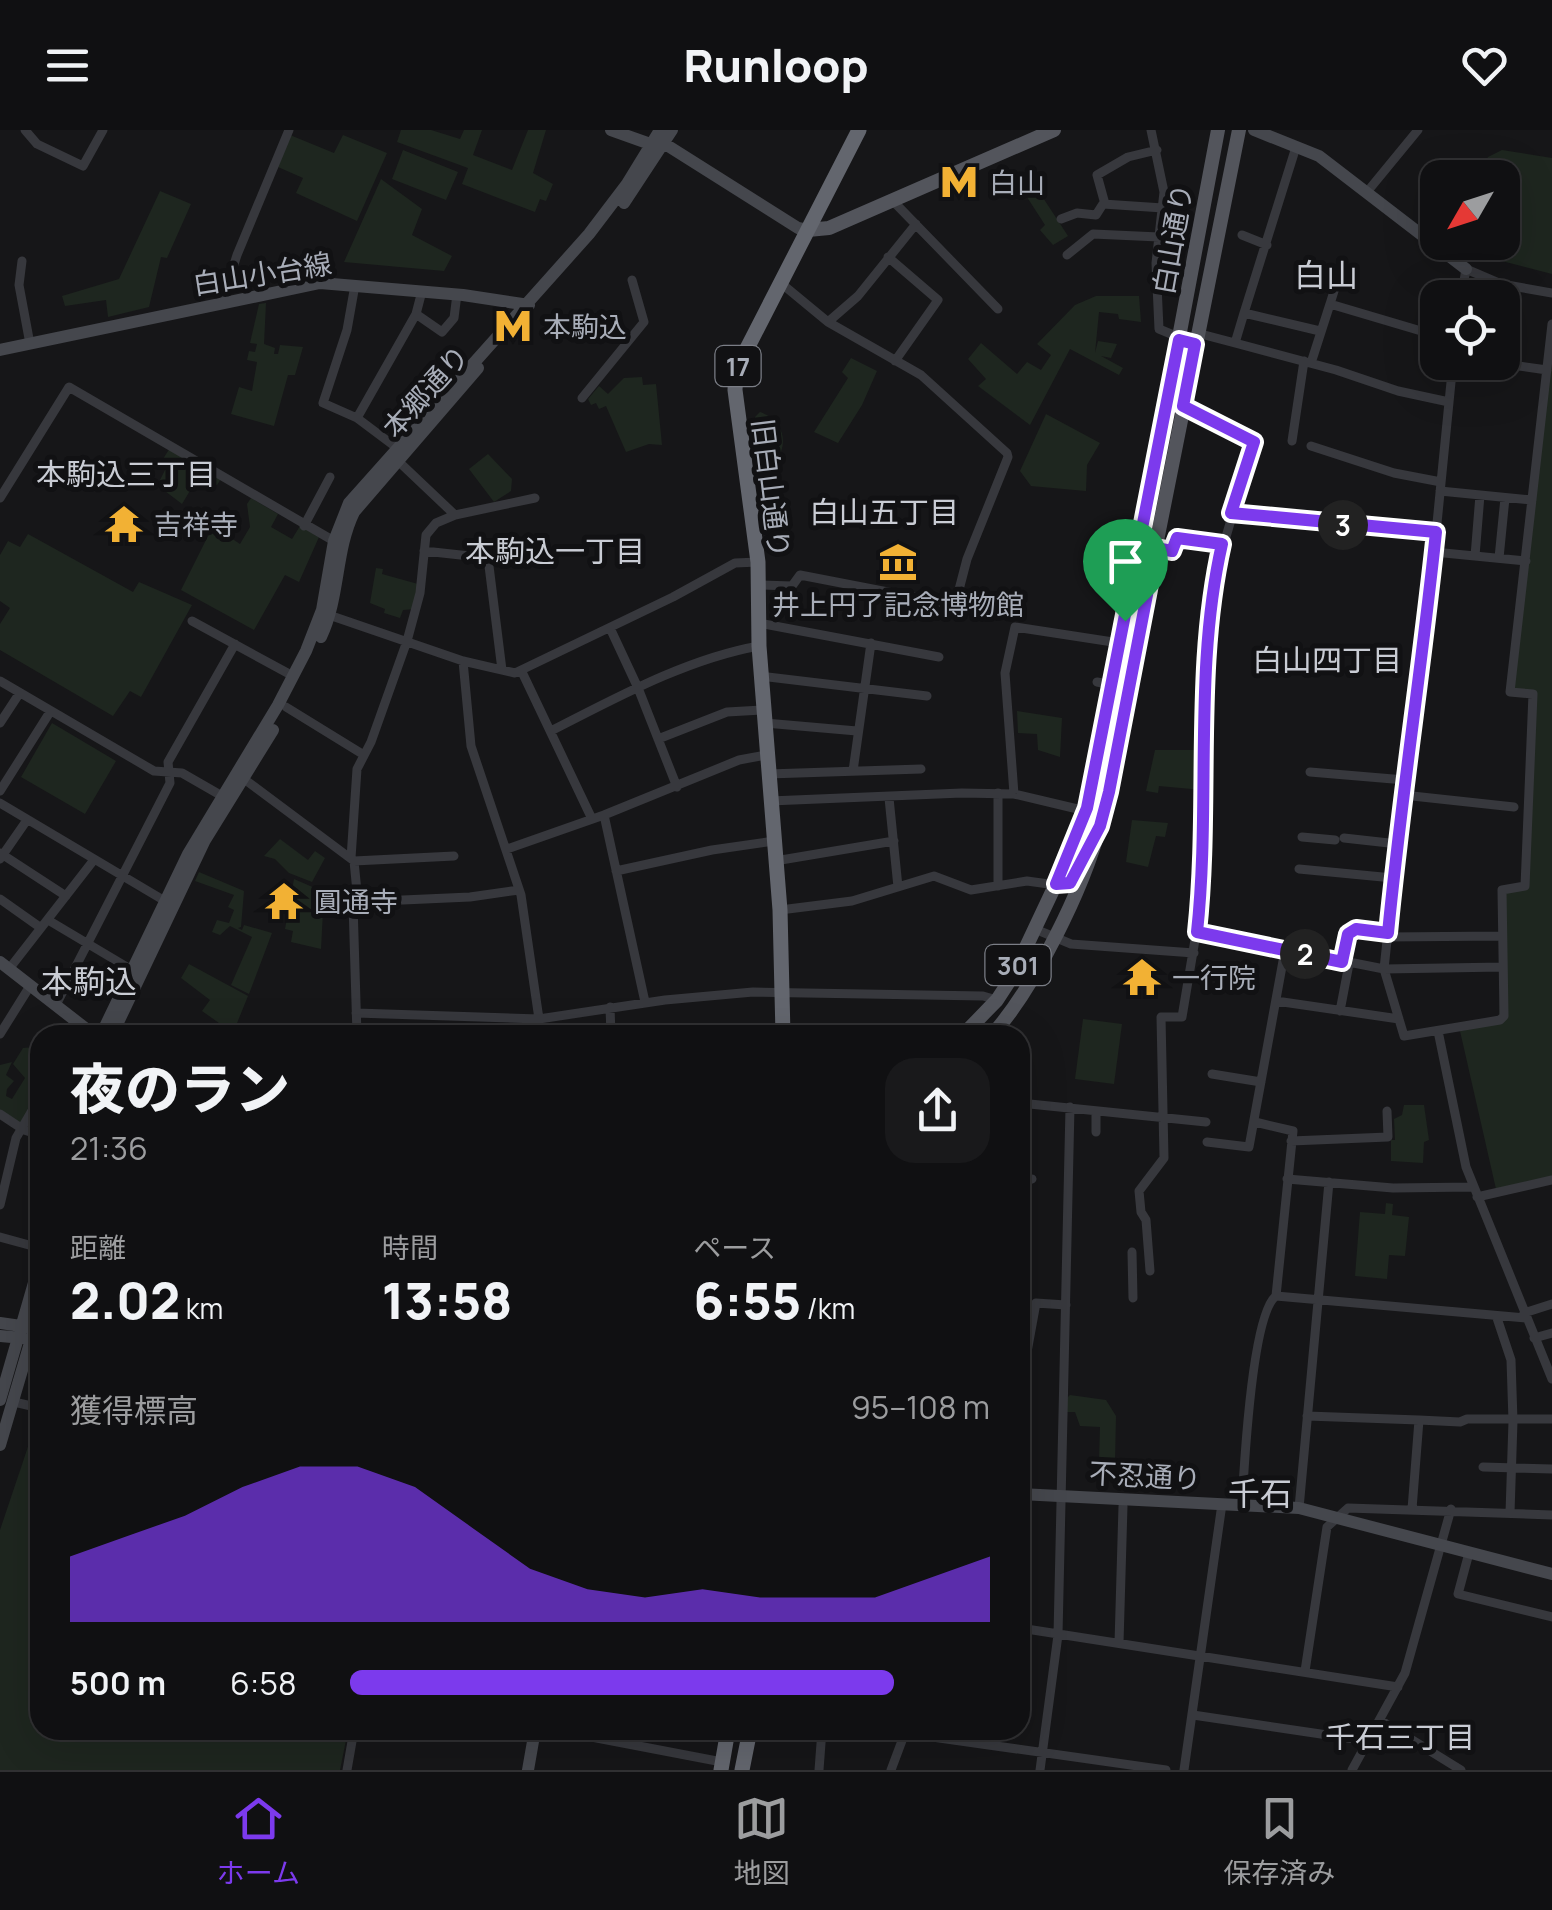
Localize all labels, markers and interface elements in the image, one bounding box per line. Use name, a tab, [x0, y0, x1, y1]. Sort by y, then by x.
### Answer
text: Runloop	[683, 34, 869, 96]
icon: menu	[40, 38, 95, 93]
icon: heart	[1457, 38, 1512, 93]
north arrow	[1420, 160, 1520, 260]
map controls	[1420, 160, 1520, 380]
metro station icon: 白山	[938, 161, 980, 203]
place label: 白山	[989, 163, 1045, 201]
street label: 白山通り	[1144, 181, 1200, 297]
street label: 白山小台線	[190, 243, 334, 303]
district label: 白山	[1294, 253, 1358, 297]
button: locate	[1420, 280, 1520, 380]
metro station icon: 本駒込	[492, 305, 534, 347]
place label: 本駒込	[543, 307, 627, 345]
street label: 本郷通り	[373, 337, 477, 445]
road number: 17	[716, 346, 760, 386]
street label: 旧白山通り	[745, 416, 799, 560]
district label: 本駒込三丁目	[36, 453, 216, 494]
district label: 白山五丁目	[809, 491, 959, 532]
pin: 3	[1318, 500, 1368, 550]
temple icon: 吉祥寺	[103, 503, 145, 545]
place label: 吉祥寺	[154, 505, 238, 543]
text: 3	[1335, 506, 1351, 544]
pin	[1083, 519, 1168, 622]
district label: 本駒込一丁目	[465, 530, 645, 571]
icon: arrive	[1098, 534, 1153, 589]
museum icon: 井上円了記念博物館	[877, 541, 919, 583]
place label: 井上円了記念博物館	[772, 585, 1024, 623]
district label: 白山四丁目	[1252, 639, 1402, 680]
temple icon: 圓通寺	[263, 880, 305, 922]
place label: 圓通寺	[314, 882, 398, 920]
pin: 2	[1280, 929, 1330, 979]
text: 2	[1297, 935, 1313, 973]
road number: 301	[986, 945, 1050, 985]
temple icon: 一行院	[1121, 956, 1163, 998]
place label: 一行院	[1172, 958, 1256, 996]
district label: 本駒込	[41, 959, 137, 1003]
text: 夜のラン	[70, 1050, 290, 1126]
button: share	[885, 1058, 990, 1163]
text: 21:36	[70, 1126, 148, 1170]
text: 距離	[70, 1228, 126, 1266]
text: 時間	[382, 1228, 438, 1266]
text: ペース	[693, 1228, 776, 1266]
text: 2.02	[70, 1266, 180, 1334]
text: 13:58	[382, 1266, 512, 1334]
text: 6:55	[693, 1266, 801, 1334]
text: km	[180, 1289, 223, 1327]
text: /km	[801, 1289, 855, 1327]
text: 95–108 m	[851, 1385, 990, 1429]
text: 獲得標高	[70, 1388, 198, 1432]
street label: 不忍通り	[1088, 1453, 1202, 1497]
district label: 千石	[1228, 1471, 1292, 1515]
text: 500 m	[70, 1661, 166, 1705]
text: 6:58	[230, 1661, 296, 1705]
district label: 千石三丁目	[1325, 1716, 1475, 1757]
tab: ホーム	[217, 1791, 300, 1891]
tab: 地図	[734, 1791, 790, 1891]
tab: 保存済み	[1223, 1791, 1335, 1891]

